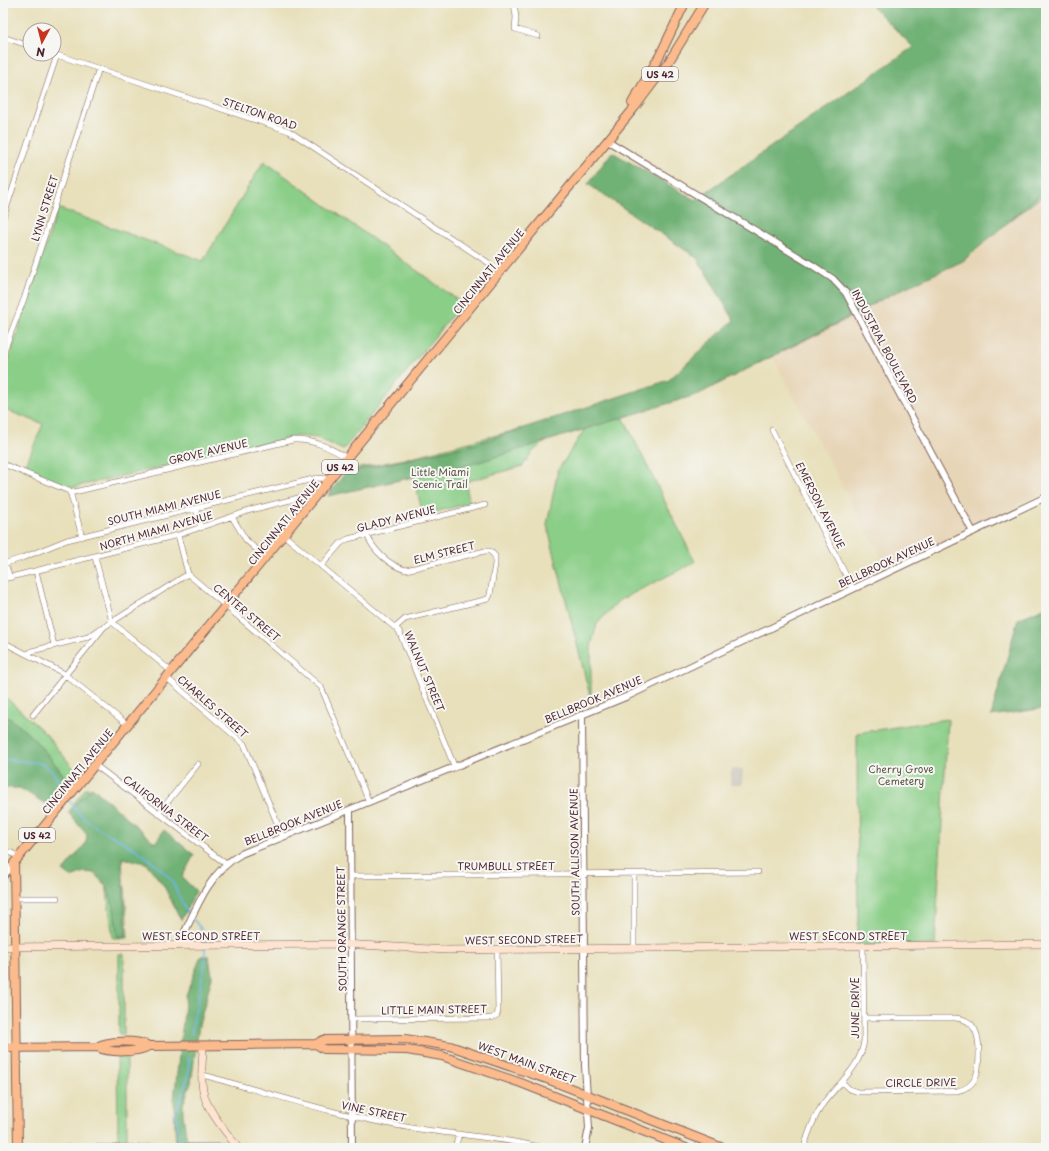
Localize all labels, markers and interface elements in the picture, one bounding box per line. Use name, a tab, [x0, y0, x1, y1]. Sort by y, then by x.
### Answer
north arrow	[22, 22, 62, 62]
text: N	[35, 43, 46, 61]
road number: US 42	[642, 67, 678, 81]
street label: STELTON ROAD	[221, 93, 299, 133]
street label: LYNN STREET	[27, 172, 61, 243]
street label: CINCINNATI AVENUE	[449, 225, 527, 317]
street label: INDUSTRIAL BOULEVARD	[848, 286, 922, 406]
street label: GROVE AVENUE	[167, 435, 249, 467]
street label: EMERSON AVENUE	[793, 459, 849, 551]
road number: US 42	[322, 460, 358, 474]
park label: Little Miami Scenic Trail	[411, 464, 469, 491]
street label: CINCINNATI AVENUE	[244, 476, 322, 568]
street label: SOUTH MIAMI AVENUE	[106, 486, 222, 528]
street label: GLADY AVENUE	[355, 501, 437, 535]
street label: NORTH MIAMI AVENUE	[98, 507, 214, 553]
street label: BELLBROOK AVENUE	[835, 533, 937, 591]
street label: ELM STREET	[412, 537, 476, 567]
street label: CENTER STREET	[210, 579, 284, 645]
street label: WALNUT STREET	[401, 628, 449, 714]
street label: CHARLES STREET	[174, 671, 252, 741]
street label: BELLBROOK AVENUE	[542, 672, 644, 726]
street label: CINCINNATI AVENUE	[38, 725, 116, 817]
park label: Cherry Grove Cemetery	[868, 761, 934, 788]
street label: CALIFORNIA STREET	[120, 771, 212, 845]
street label: SOUTH ALLISON AVENUE	[565, 788, 583, 916]
street label: BELLBROOK AVENUE	[242, 795, 344, 849]
road number: US 42	[19, 828, 55, 842]
street label: TRUMBULL STREET	[457, 858, 555, 873]
street label: SOUTH ORANGE STREET	[332, 866, 350, 992]
street label: WEST SECOND STREET	[142, 928, 260, 943]
street label: WEST SECOND STREET	[789, 928, 907, 943]
street label: WEST SECOND STREET	[465, 930, 583, 948]
street label: JUNE DRIVE	[847, 977, 862, 1039]
street label: LITTLE MAIN STREET	[381, 1001, 487, 1017]
street label: WEST MAIN STREET	[476, 1037, 578, 1087]
street label: CIRCLE DRIVE	[885, 1074, 957, 1090]
street label: VINE STREET	[340, 1097, 408, 1125]

